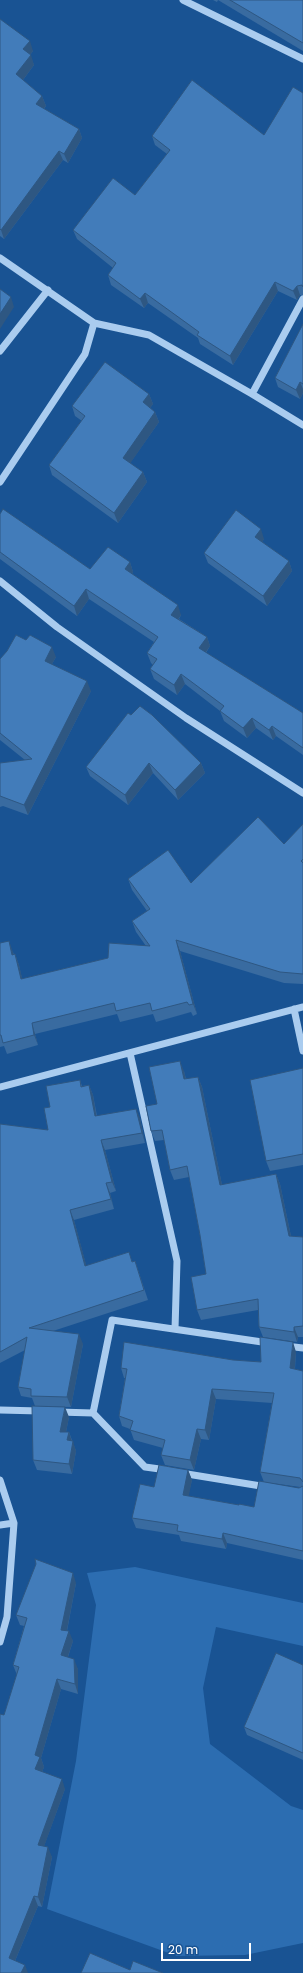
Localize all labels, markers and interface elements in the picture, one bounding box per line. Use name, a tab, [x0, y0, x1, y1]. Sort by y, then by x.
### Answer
scale bar	[163, 1935, 253, 1961]
text: 20 m	[168, 1941, 198, 1958]

